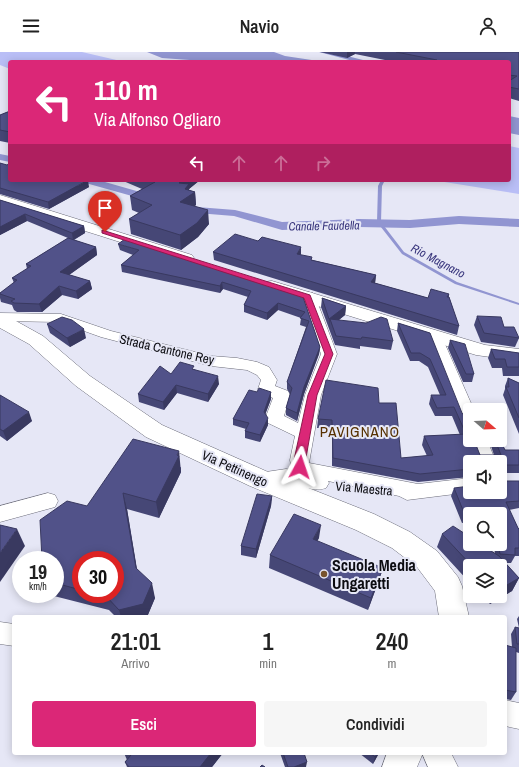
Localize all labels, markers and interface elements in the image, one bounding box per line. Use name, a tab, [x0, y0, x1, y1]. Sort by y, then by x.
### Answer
text: Navio	[240, 14, 279, 39]
icon: menu	[20, 15, 42, 37]
icon: person	[477, 15, 499, 37]
text: 110 m	[94, 71, 158, 109]
icon: left	[28, 76, 80, 128]
text: Via Alfonso Ogliaro	[94, 107, 221, 132]
icon: left	[186, 152, 208, 174]
icon: ahead	[228, 152, 250, 174]
icon: ahead	[270, 152, 292, 174]
icon: right	[312, 152, 334, 174]
pin	[88, 191, 122, 232]
icon: arrive	[94, 197, 116, 219]
water label: Canale Faudella	[288, 217, 360, 235]
water label: Rio Magnano	[408, 240, 468, 282]
street label: Strada Cantone Rey	[118, 330, 217, 369]
north arrow	[463, 403, 507, 447]
map controls	[463, 403, 507, 603]
district label: PAVIGNANO	[320, 421, 400, 442]
street label: Via Pettinengo	[199, 446, 270, 491]
position arrow	[279, 446, 321, 488]
button: sound	[463, 455, 507, 499]
street label: Via Maestra	[335, 478, 393, 499]
button: search	[463, 507, 507, 551]
speed limit sign: 30	[72, 551, 124, 603]
place label: Scuola Media Ungaretti	[332, 554, 417, 594]
text: 19	[29, 558, 47, 585]
button: layers	[463, 559, 507, 603]
marker: Scuola Media Ungaretti	[319, 569, 329, 579]
text: km/h	[29, 580, 47, 593]
text: 21:01	[111, 625, 161, 657]
text: 1	[263, 625, 274, 657]
text: 240	[376, 625, 408, 657]
text: Arrivo	[121, 655, 150, 672]
text: min	[259, 655, 277, 672]
text: m	[388, 655, 396, 672]
button: Esci	[32, 701, 256, 747]
button: Condividi	[264, 701, 487, 747]

